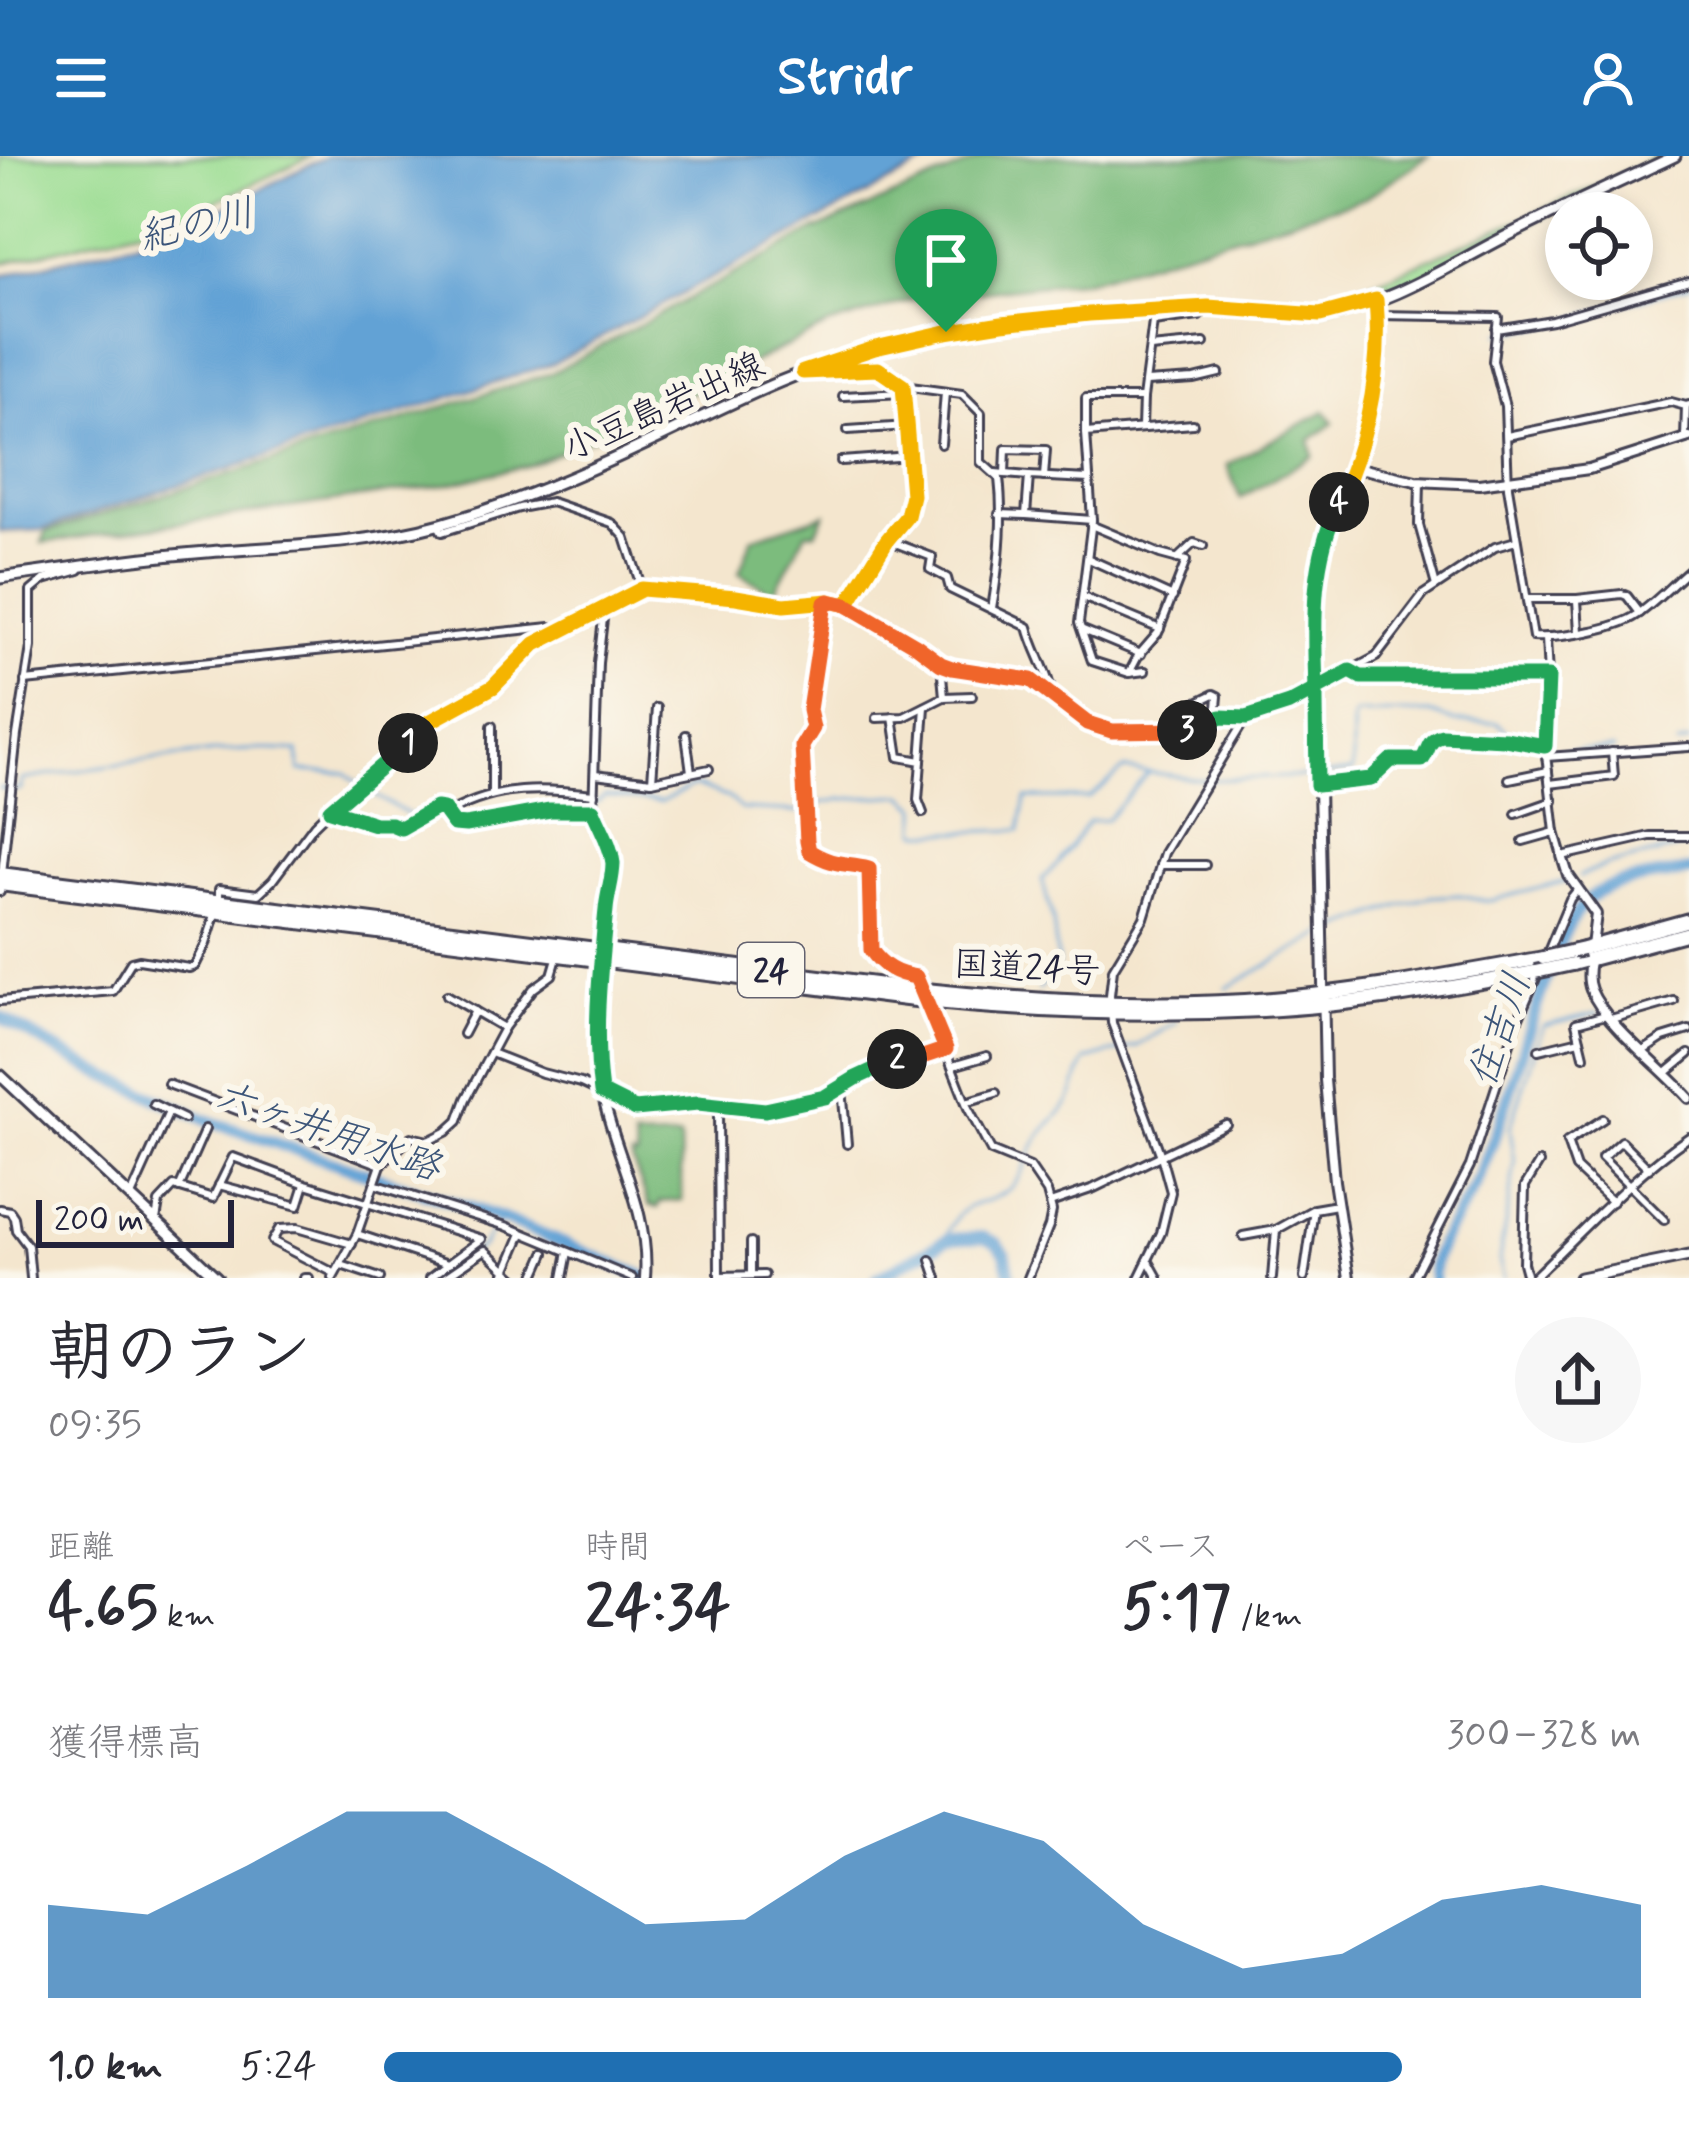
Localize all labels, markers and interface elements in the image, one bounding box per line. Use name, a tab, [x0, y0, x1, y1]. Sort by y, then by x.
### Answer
text: Stridr	[777, 43, 912, 114]
icon: menu	[48, 45, 114, 111]
icon: person	[1575, 45, 1641, 111]
water label: 紀の川	[134, 188, 260, 264]
map controls	[1545, 192, 1653, 300]
button: locate	[1545, 192, 1653, 300]
pin	[895, 209, 997, 332]
icon: arrive	[913, 227, 979, 293]
street label: 小豆島岩出線	[556, 343, 773, 474]
pin: 4	[1309, 472, 1369, 532]
text: 4	[1329, 480, 1349, 524]
pin: 3	[1157, 700, 1217, 760]
text: 3	[1180, 708, 1194, 752]
pin: 1	[378, 713, 438, 773]
text: 1	[401, 721, 415, 765]
street label: 国道24号	[952, 942, 1102, 997]
road number: 24	[738, 943, 804, 997]
water label: 住吉川	[1458, 967, 1544, 1094]
pin: 2	[867, 1029, 927, 1089]
text: 2	[889, 1037, 905, 1081]
water label: 六ヶ井用水路	[209, 1070, 449, 1195]
scale bar	[36, 1194, 234, 1247]
text: 200 m	[54, 1199, 144, 1243]
text: 朝のラン	[48, 1312, 312, 1398]
button: share	[1515, 1317, 1641, 1443]
text: 09:35	[48, 1400, 142, 1451]
text: 距離	[48, 1526, 114, 1570]
text: 時間	[585, 1526, 651, 1570]
text: ペース	[1122, 1526, 1219, 1570]
text: 4.65	[48, 1570, 158, 1649]
text: 24:34	[585, 1570, 730, 1649]
text: 5:17	[1122, 1570, 1231, 1649]
text: km	[158, 1595, 215, 1639]
text: /km	[1231, 1595, 1302, 1639]
text: 300–328 m	[1447, 1710, 1641, 1761]
text: 獲得標高	[48, 1719, 204, 1770]
text: 1.0 km	[48, 2042, 163, 2093]
text: 5:24	[240, 2042, 317, 2093]

